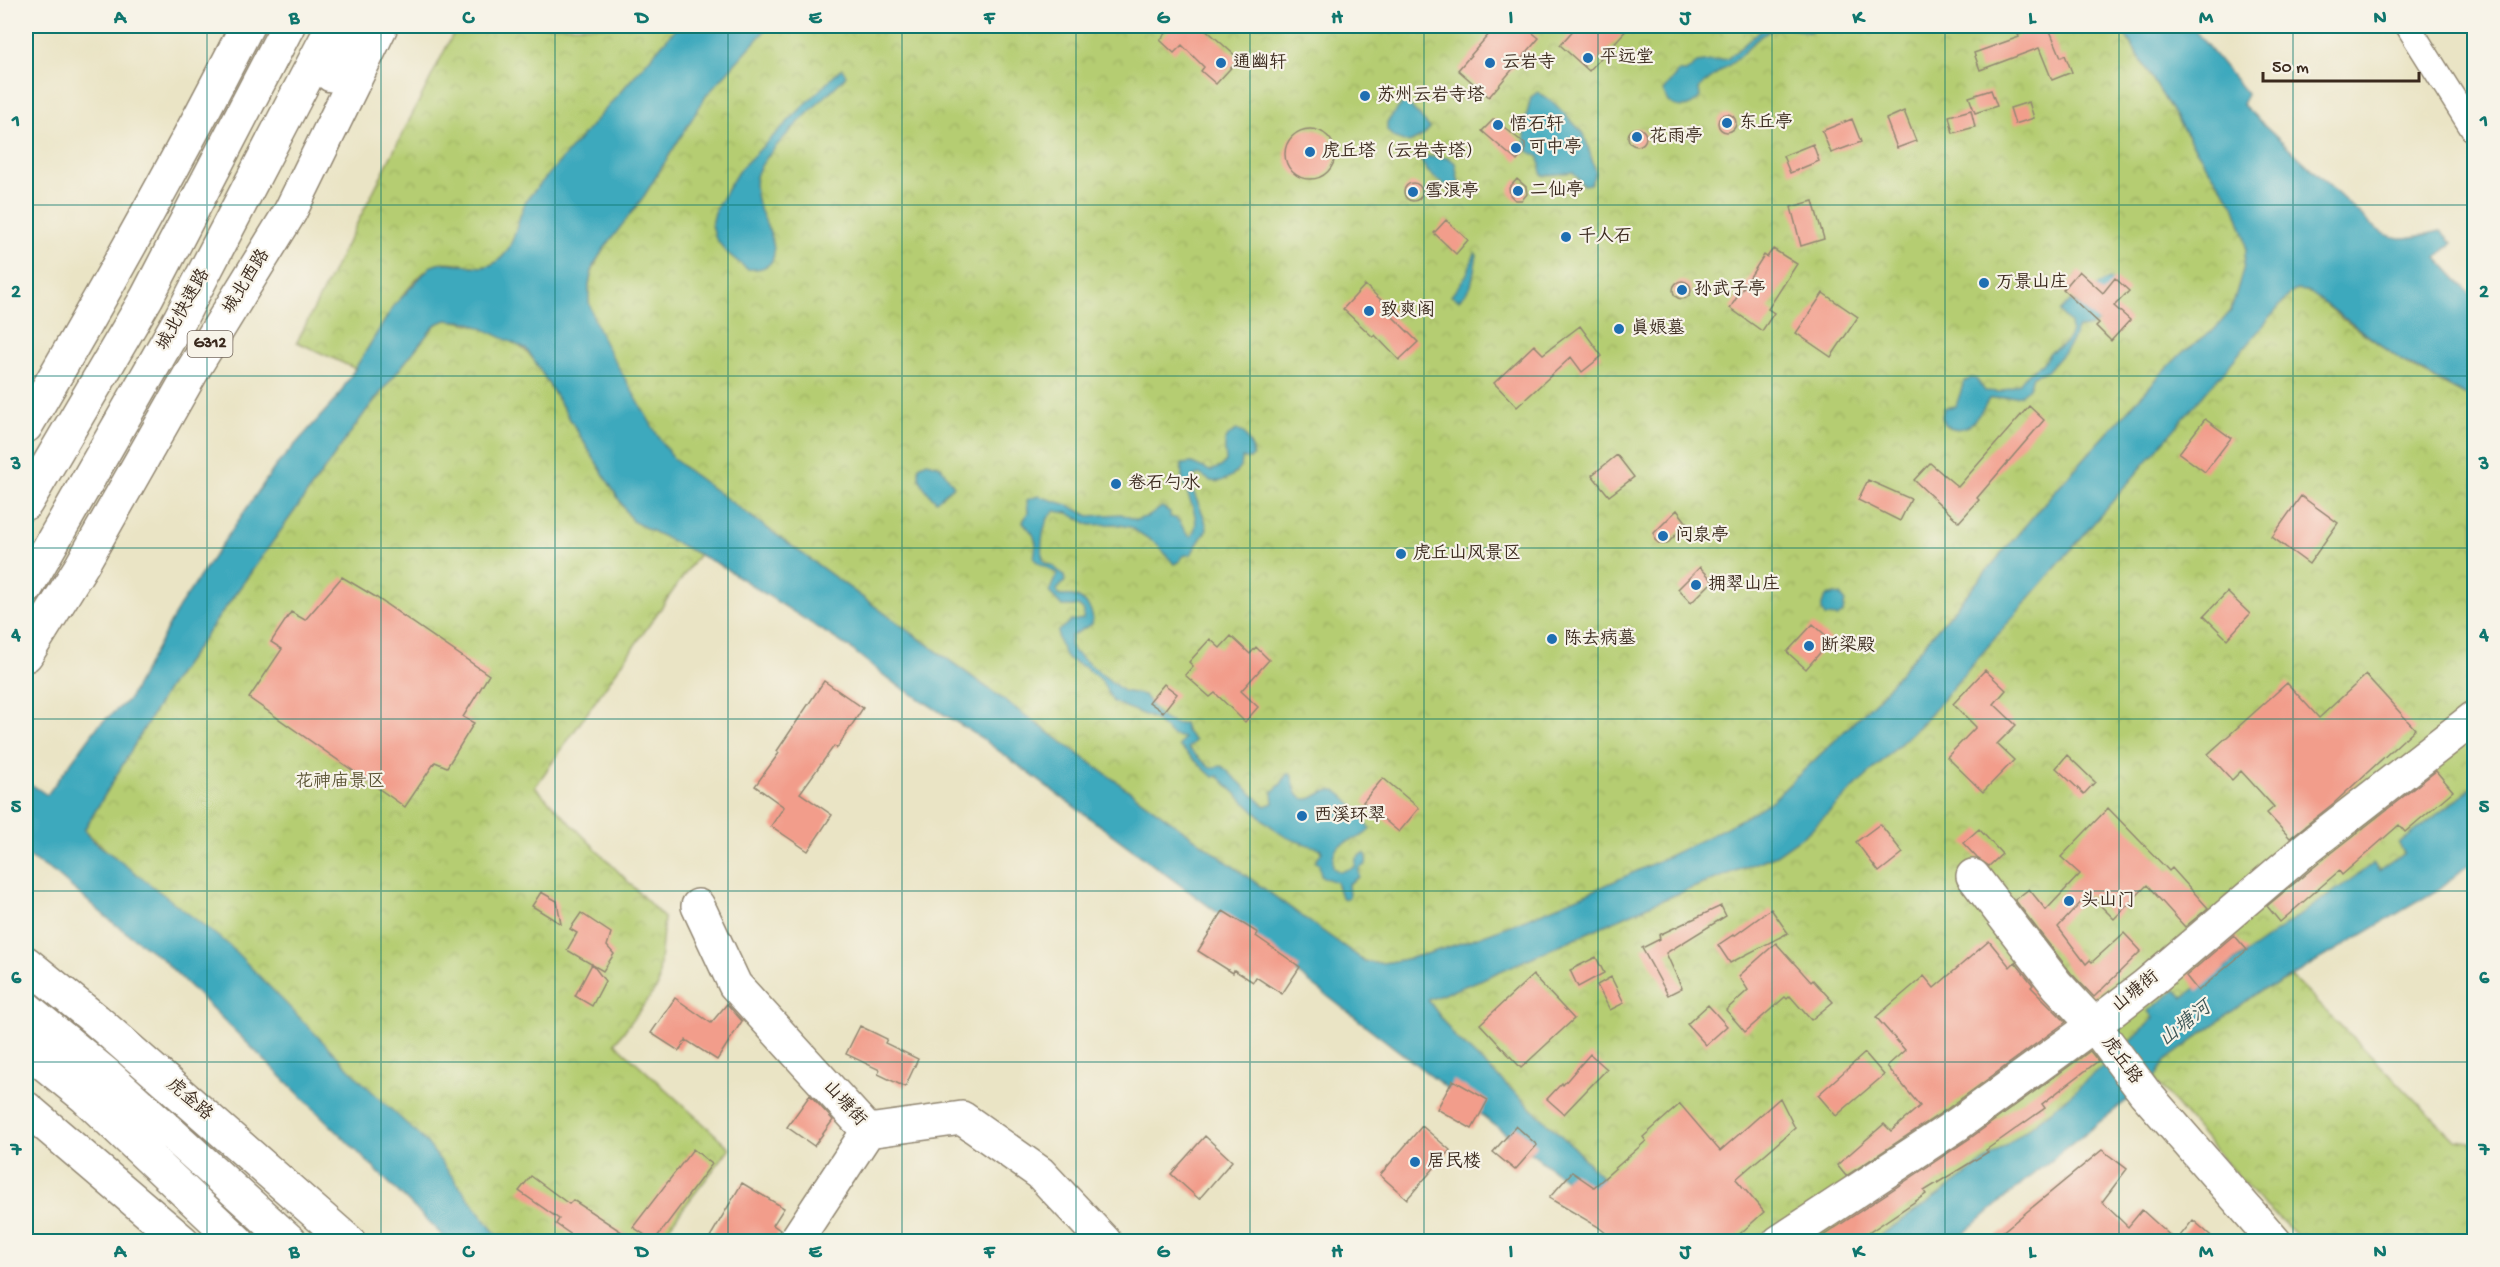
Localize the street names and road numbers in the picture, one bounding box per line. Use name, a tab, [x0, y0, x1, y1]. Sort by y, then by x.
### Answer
street label: 城北西路	[218, 245, 275, 318]
street label: 城北快速路	[152, 265, 215, 354]
road number: G312	[188, 331, 232, 357]
street label: 山塘街	[2108, 966, 2164, 1017]
street label: 虎丘路	[2097, 1032, 2146, 1089]
street label: 虎金路	[162, 1074, 217, 1126]
street label: 山塘街	[818, 1076, 871, 1131]

